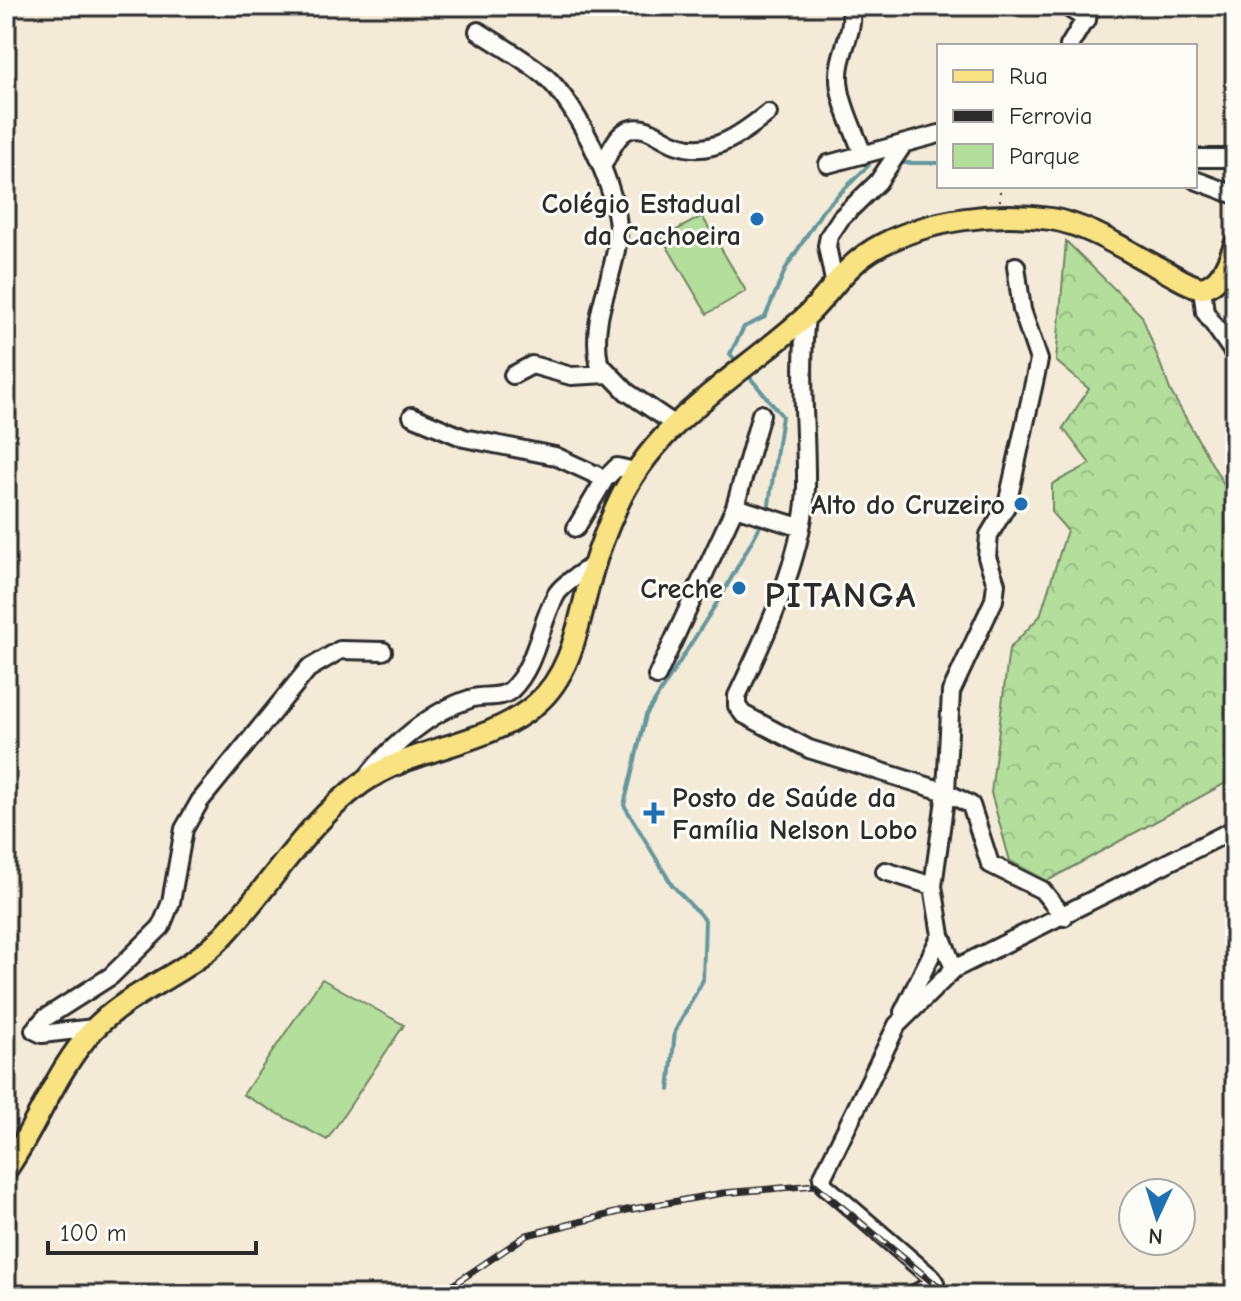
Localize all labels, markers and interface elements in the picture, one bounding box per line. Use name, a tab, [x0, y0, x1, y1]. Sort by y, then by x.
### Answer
legend	[937, 44, 1197, 188]
text: Rua	[1009, 62, 1048, 90]
text: Ferrovia	[1009, 102, 1092, 130]
text: Parque	[1009, 142, 1080, 170]
place label: Colégio Estadual da Cachoeira	[542, 188, 741, 252]
marker: Colégio Estadual da Cachoeira	[748, 210, 766, 228]
place label: Alto do Cruzeiro	[811, 489, 1005, 521]
marker: Alto do Cruzeiro	[1012, 495, 1030, 513]
place label: Creche	[640, 573, 723, 605]
district label: PITANGA	[765, 575, 917, 616]
marker: Creche	[730, 579, 748, 597]
place label: Posto de Saúde da Família Nelson Lobo	[672, 782, 917, 846]
marker: Posto de Saúde da Família Nelson Lobo	[643, 802, 665, 824]
north arrow	[1117, 1177, 1197, 1257]
scale bar	[48, 1205, 256, 1255]
text: 100 m	[60, 1219, 127, 1247]
text: N	[1148, 1222, 1164, 1249]

